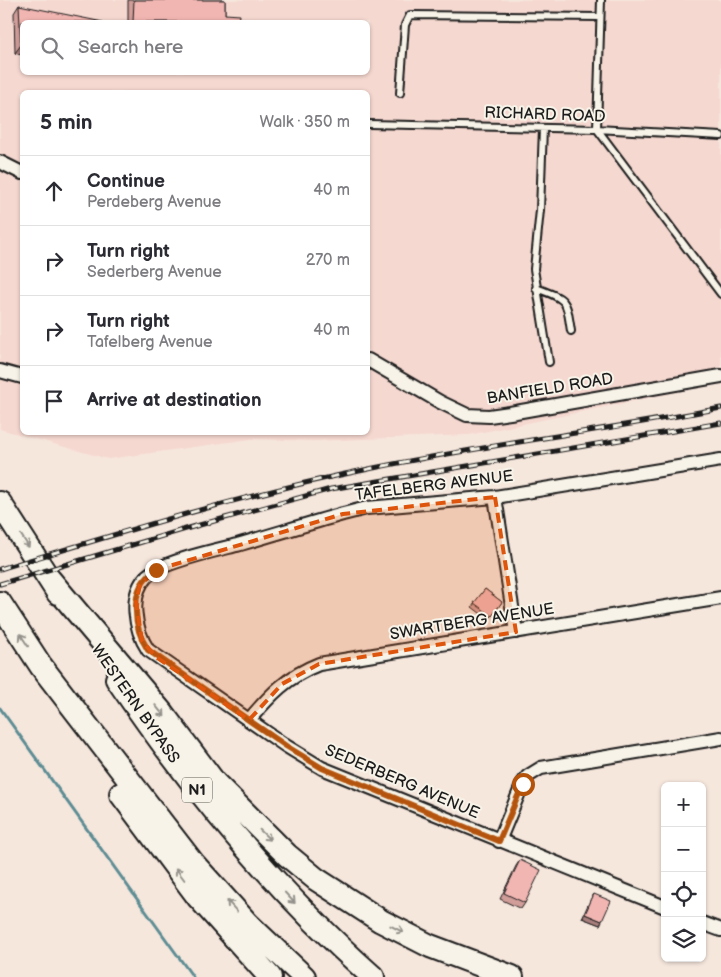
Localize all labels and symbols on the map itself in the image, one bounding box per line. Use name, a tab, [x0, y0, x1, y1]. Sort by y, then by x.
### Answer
street label: RICHARD ROAD	[484, 103, 606, 127]
street label: BANFIELD ROAD	[486, 370, 614, 408]
street label: TAFELBERG AVENUE	[354, 467, 514, 505]
one-way arrow	[20, 534, 30, 548]
route end	[145, 559, 168, 582]
street label: SWARTBERG AVENUE	[388, 600, 556, 644]
one-way arrow	[19, 634, 29, 648]
street label: WESTERN BYPASS	[87, 641, 183, 767]
one-way arrow	[154, 704, 165, 717]
street label: SEDERBERG AVENUE	[322, 741, 482, 823]
route start	[512, 773, 535, 796]
road number: N1	[182, 778, 212, 802]
one-way arrow	[259, 829, 271, 841]
one-way arrow	[175, 868, 186, 881]
one-way arrow	[284, 891, 296, 904]
one-way arrow	[226, 899, 238, 912]
one-way arrow	[389, 924, 404, 934]

